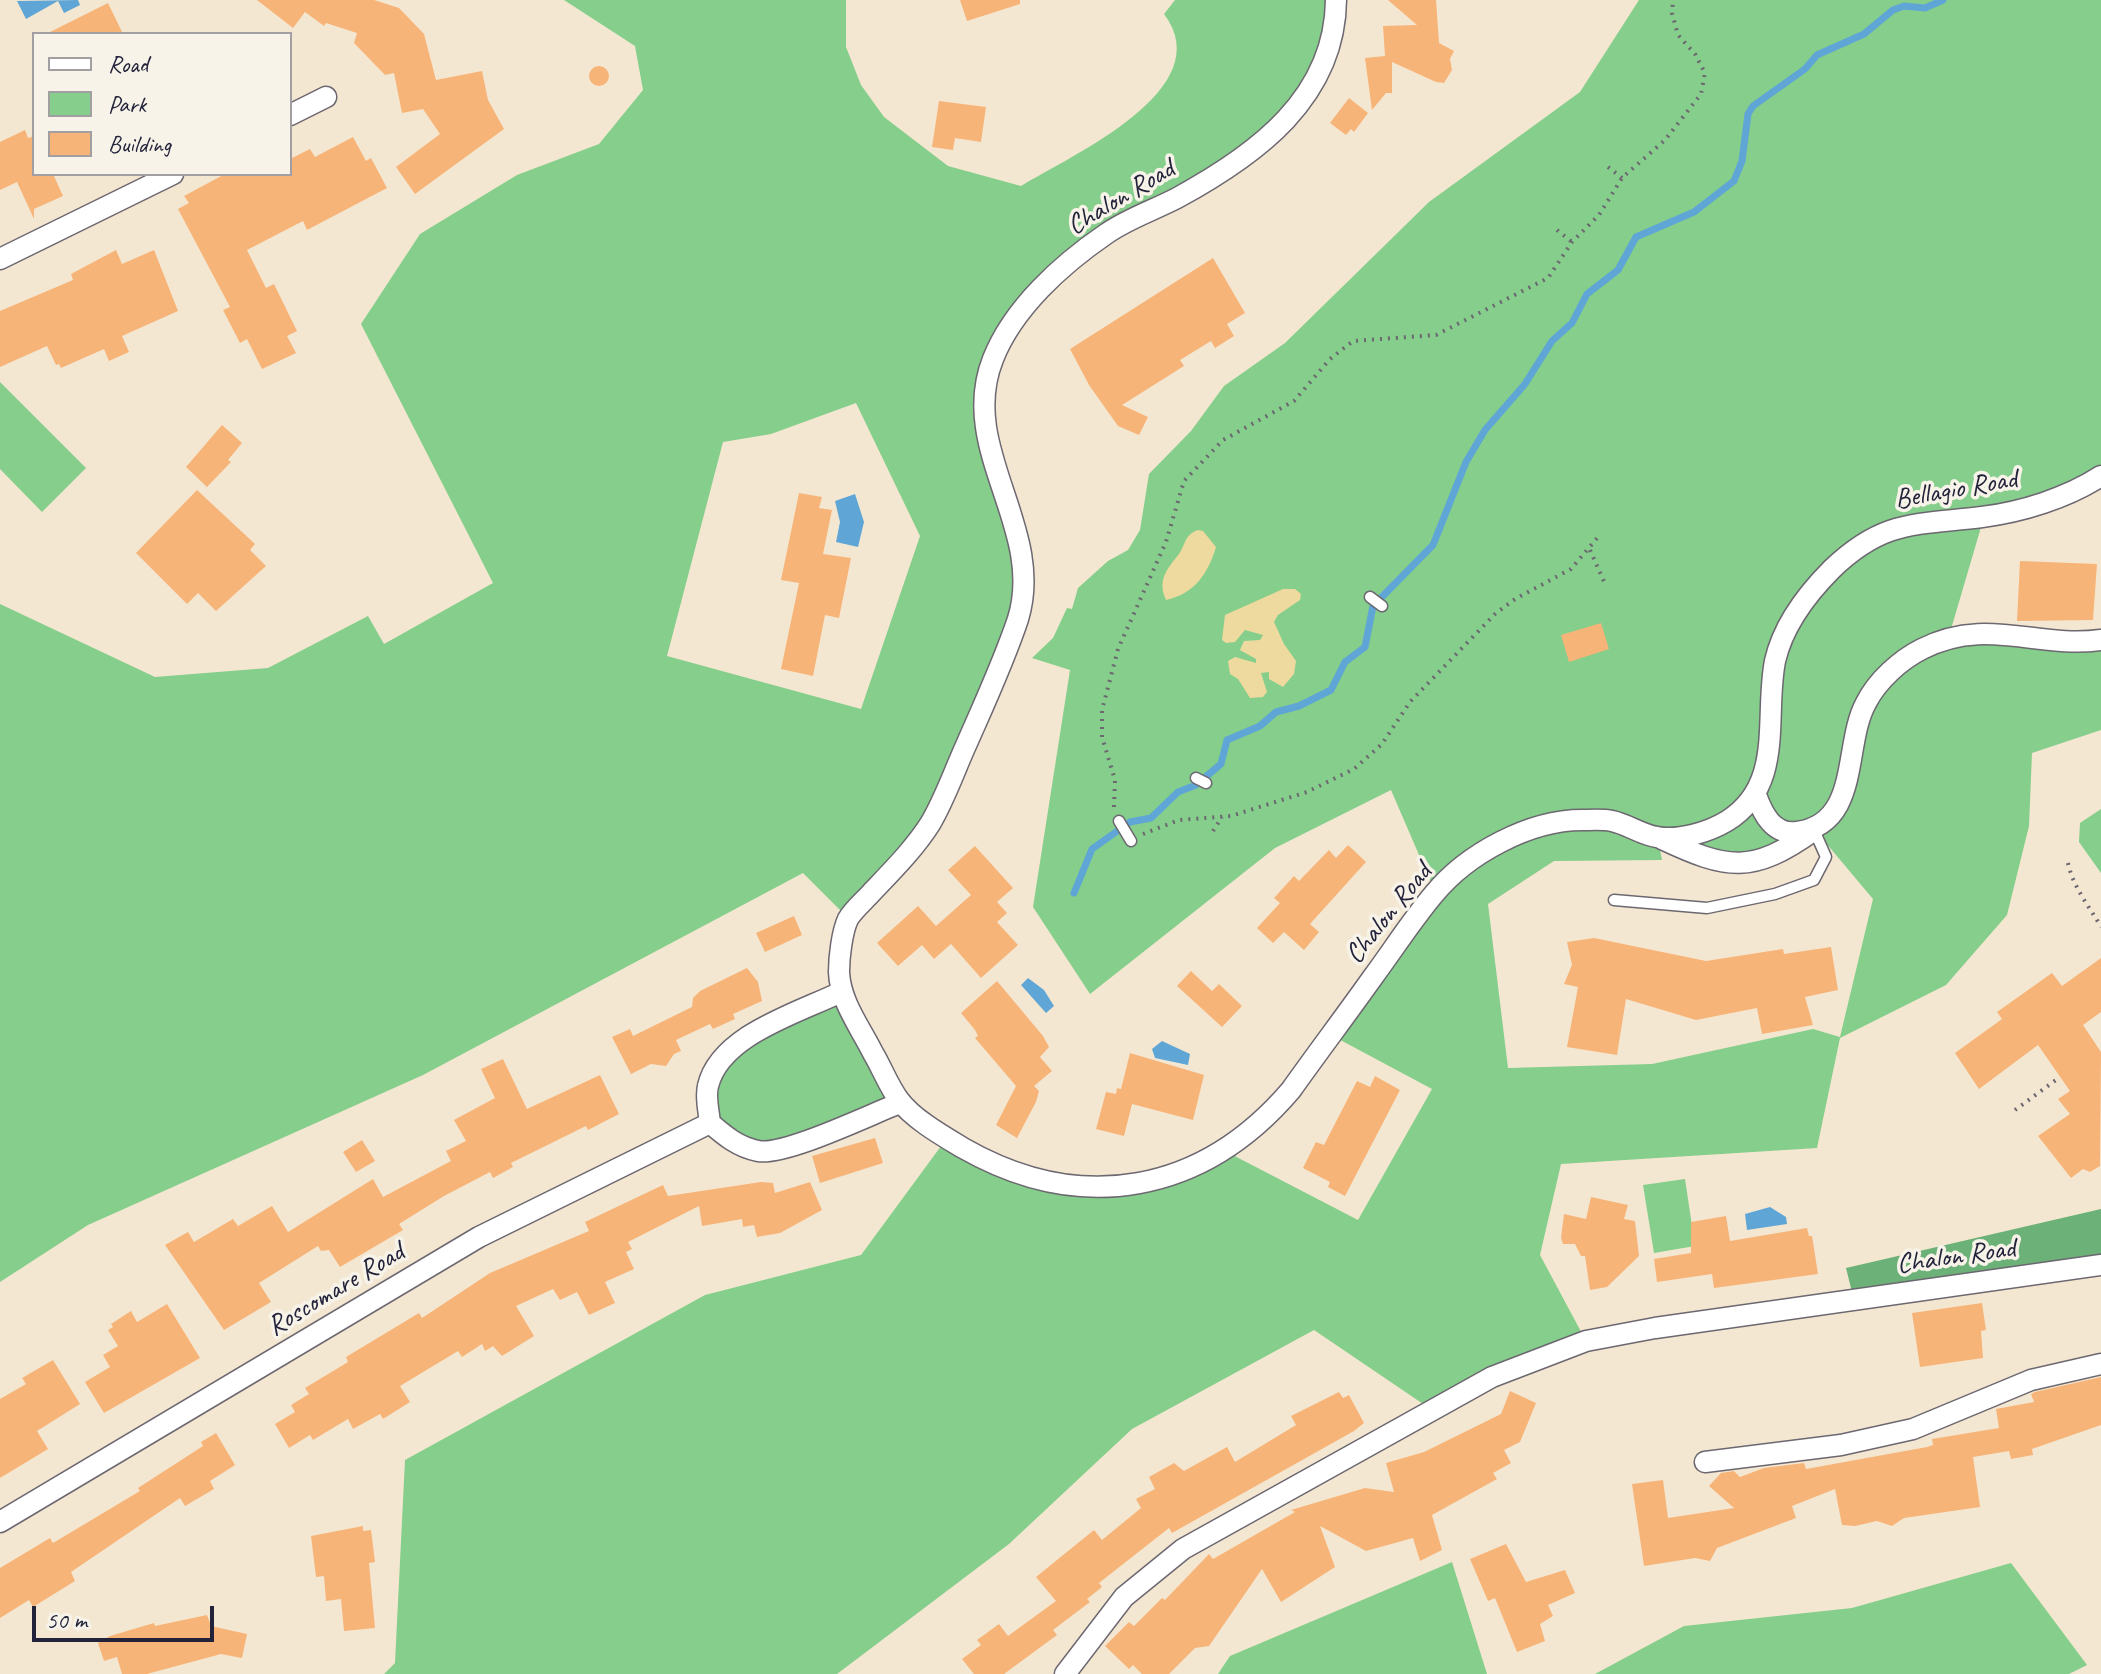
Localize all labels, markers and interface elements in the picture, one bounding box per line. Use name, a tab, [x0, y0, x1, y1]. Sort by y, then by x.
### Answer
legend	[32, 32, 292, 176]
text: Road	[108, 49, 148, 79]
text: Park	[108, 89, 146, 119]
text: Building	[108, 129, 171, 159]
street label: Chalon Road	[1061, 153, 1181, 243]
street label: Bellagio Road	[1892, 463, 2020, 517]
street label: Chalon Road	[1338, 857, 1440, 971]
street label: Chalon Road	[1895, 1232, 2017, 1282]
street label: Roscomare Road	[261, 1236, 411, 1344]
scale bar	[36, 1590, 218, 1640]
text: 50 m	[46, 1605, 87, 1635]

